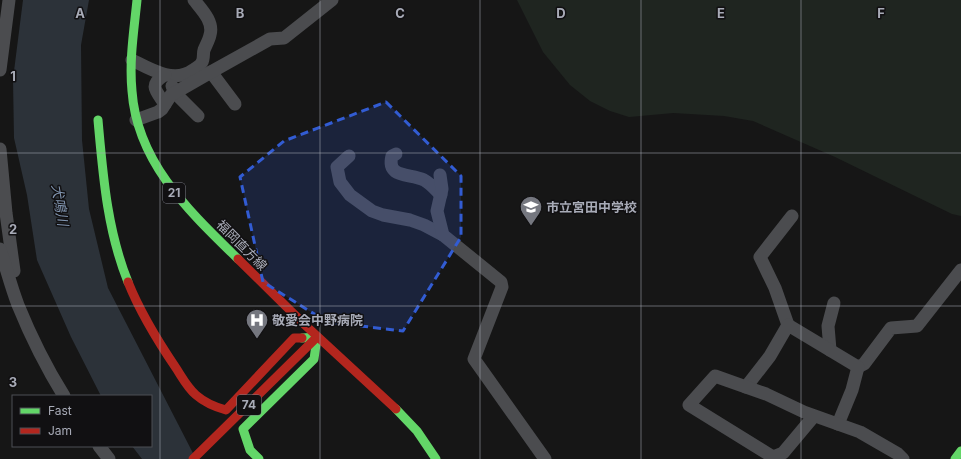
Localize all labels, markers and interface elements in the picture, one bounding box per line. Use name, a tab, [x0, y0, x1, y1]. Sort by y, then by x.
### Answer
text: A	[75, 5, 85, 21]
text: B	[236, 5, 245, 21]
text: C	[395, 5, 405, 21]
text: D	[556, 5, 566, 21]
text: E	[717, 5, 725, 21]
text: F	[877, 5, 885, 21]
text: 1	[10, 68, 16, 84]
water label: 犬鳴川	[49, 183, 72, 229]
road number: 21	[163, 183, 185, 203]
school or university icon: 市立宮田中学校	[518, 194, 544, 227]
place label: 市立宮田中学校	[546, 199, 637, 215]
street label: 福岡直方線	[213, 216, 271, 274]
text: 2	[9, 221, 17, 237]
hospital icon: 敬愛会中野病院	[244, 307, 270, 340]
place label: 敬愛会中野病院	[272, 312, 363, 328]
text: 3	[9, 374, 17, 390]
legend	[12, 395, 152, 447]
road number: 74	[237, 395, 261, 415]
text: Fast	[48, 403, 72, 418]
text: Jam	[48, 423, 72, 438]

